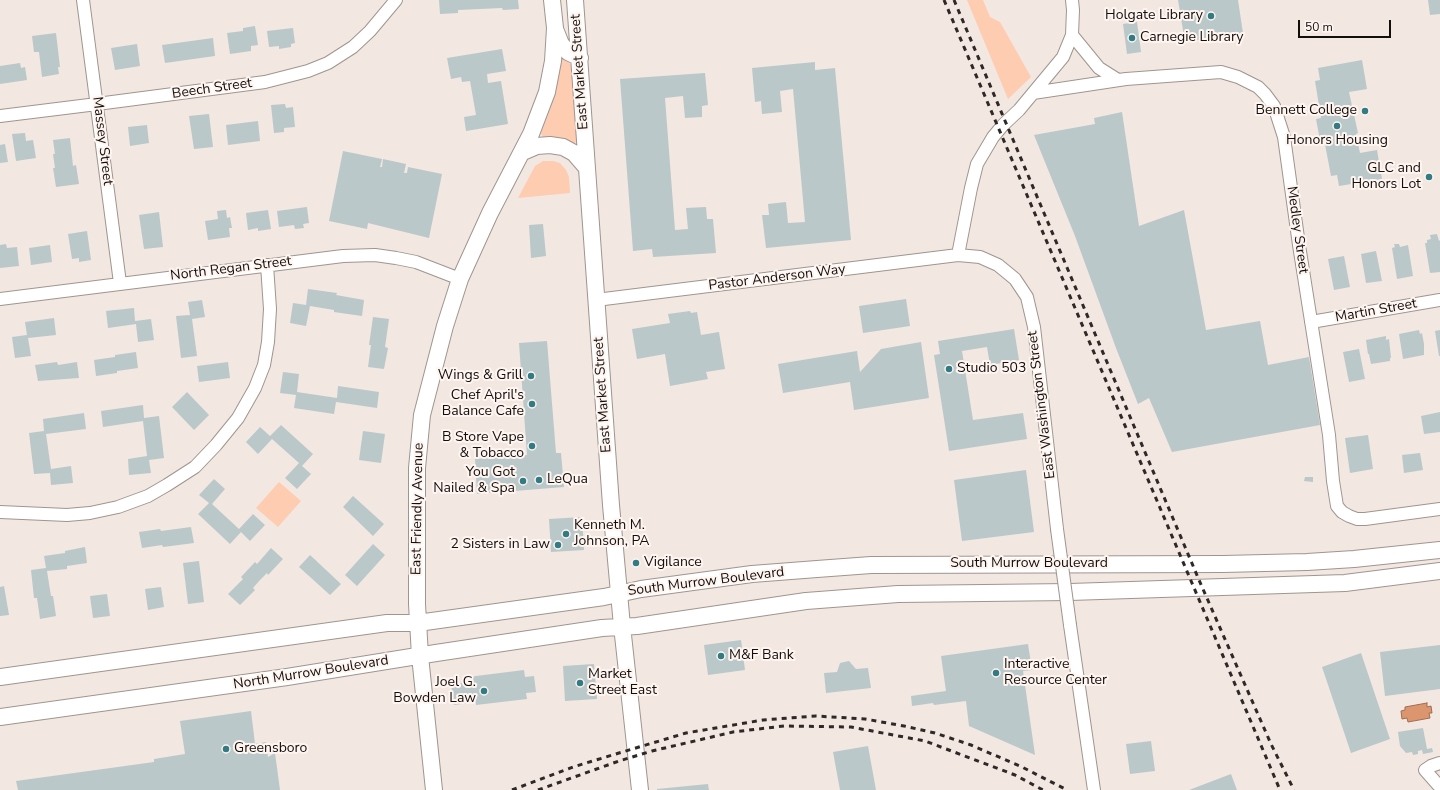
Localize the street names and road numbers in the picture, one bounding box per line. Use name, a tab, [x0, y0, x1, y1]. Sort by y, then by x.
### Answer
street label: East Market Street	[568, 14, 592, 130]
street label: Beech Street	[171, 75, 253, 103]
street label: Massey Street	[88, 96, 116, 186]
street label: Medley Street	[1283, 185, 1311, 275]
street label: North Regan Street	[169, 253, 293, 285]
street label: Pastor Anderson Way	[708, 261, 846, 295]
street label: Martin Street	[1334, 296, 1418, 326]
street label: East Washington Street	[1025, 330, 1059, 480]
street label: East Market Street	[591, 337, 615, 453]
street label: East Friendly Avenue	[408, 443, 428, 575]
street label: South Murrow Boulevard	[950, 556, 1108, 572]
street label: South Murrow Boulevard	[627, 564, 785, 600]
street label: North Murrow Boulevard	[232, 652, 390, 694]

